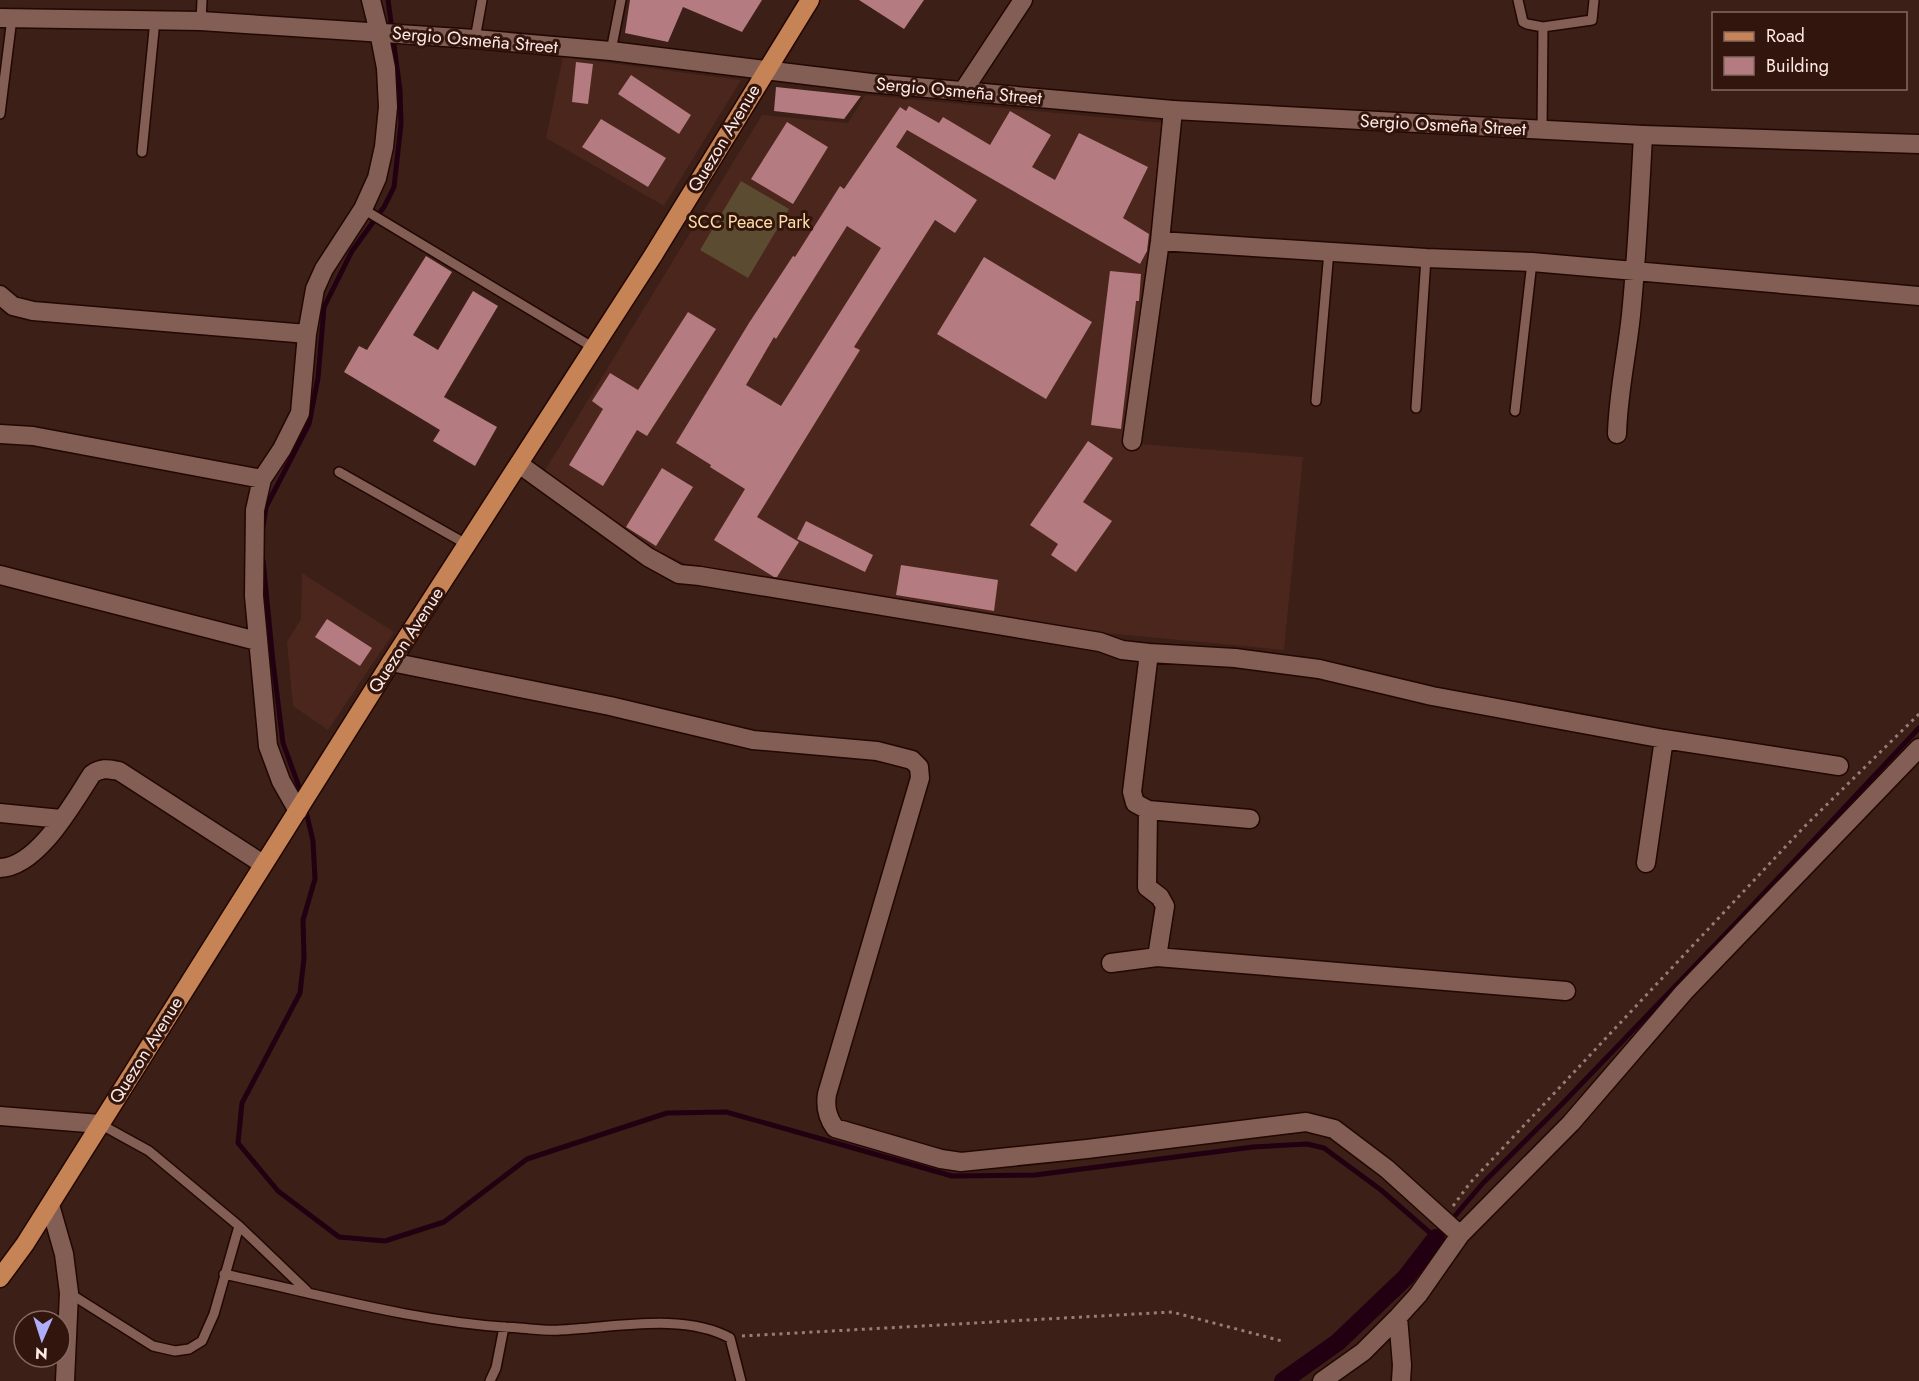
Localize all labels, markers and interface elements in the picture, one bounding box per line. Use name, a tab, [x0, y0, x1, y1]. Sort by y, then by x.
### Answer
legend	[1712, 12, 1907, 90]
street label: Sergio Osmeña Street	[391, 20, 560, 60]
text: Road	[1766, 23, 1805, 49]
text: Building	[1766, 53, 1829, 79]
street label: Sergio Osmeña Street	[875, 71, 1044, 111]
street label: Quezon Avenue	[682, 79, 766, 197]
street label: Sergio Osmeña Street	[1359, 108, 1527, 142]
park label: SCC Peace Park	[688, 209, 810, 235]
street label: Quezon Avenue	[362, 582, 450, 698]
street label: Quezon Avenue	[103, 992, 189, 1108]
north arrow	[12, 1309, 72, 1369]
text: N	[34, 1342, 48, 1365]

